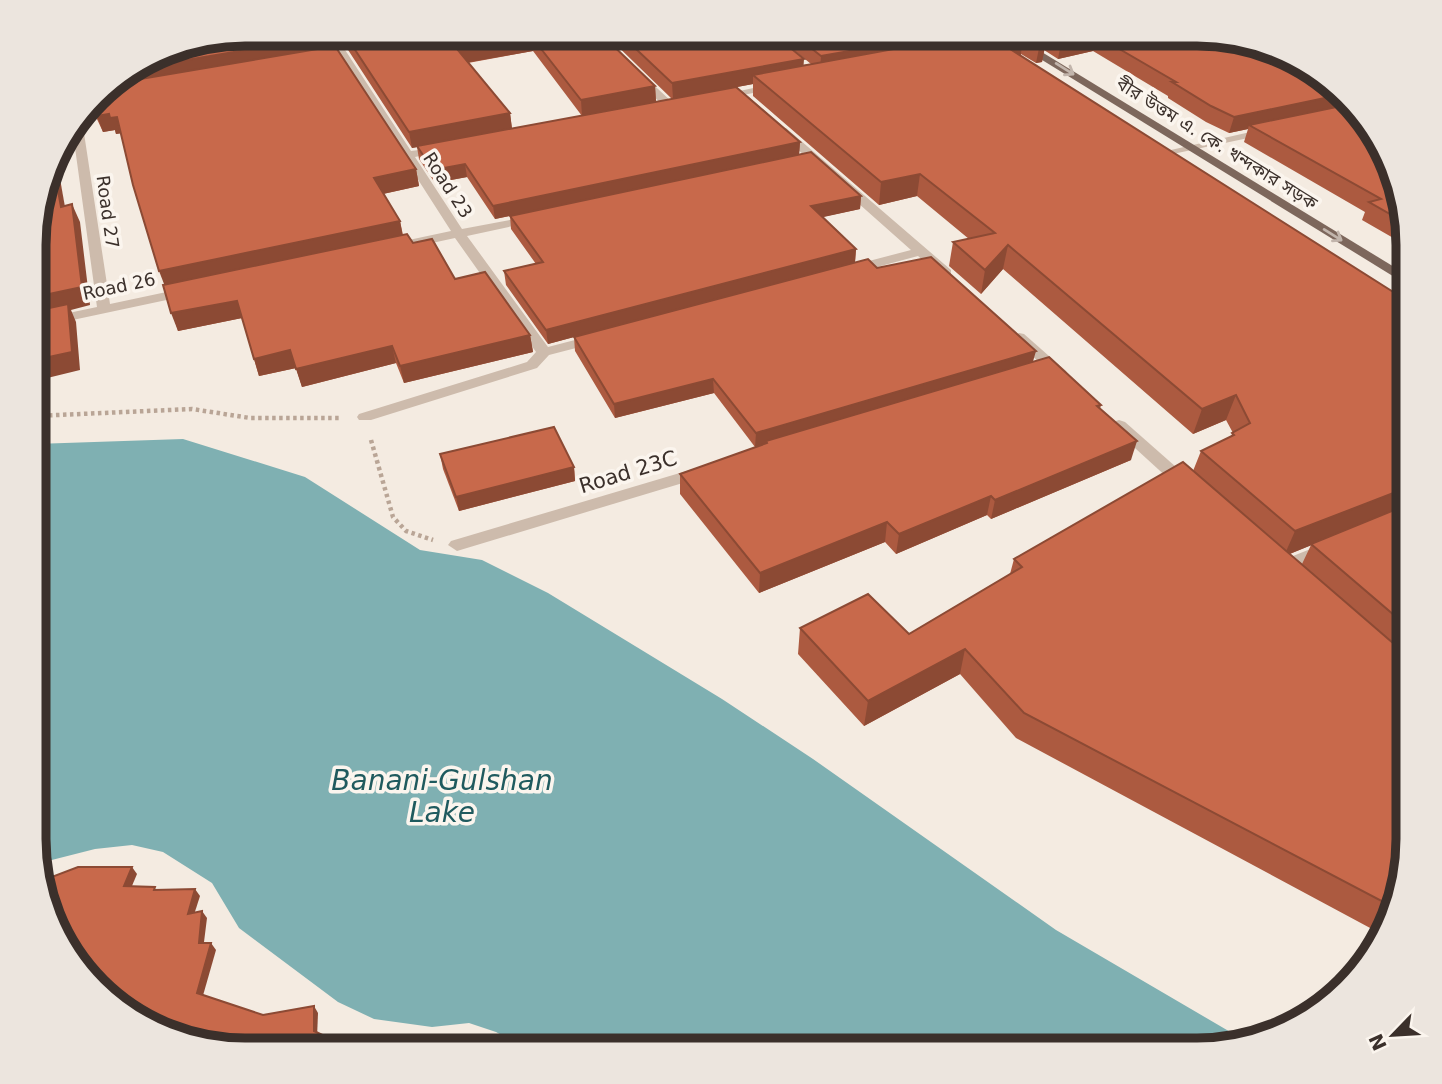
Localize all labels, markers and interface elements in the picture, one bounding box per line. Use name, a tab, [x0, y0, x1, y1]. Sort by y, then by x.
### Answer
one-way arrow	[1054, 63, 1074, 77]
street label: বীর উত্তম এ. কে. খন্দকার সড়ক	[1112, 72, 1322, 214]
street label: Road 23	[419, 148, 477, 222]
street label: Road 27	[92, 174, 124, 250]
one-way arrow	[1323, 229, 1343, 243]
street label: Road 26	[81, 268, 157, 304]
street label: Road 23C	[576, 446, 680, 498]
water label: Banani-Gulshan Lake	[331, 764, 553, 829]
north arrow	[1358, 1000, 1428, 1070]
text: N	[1364, 1030, 1391, 1054]

